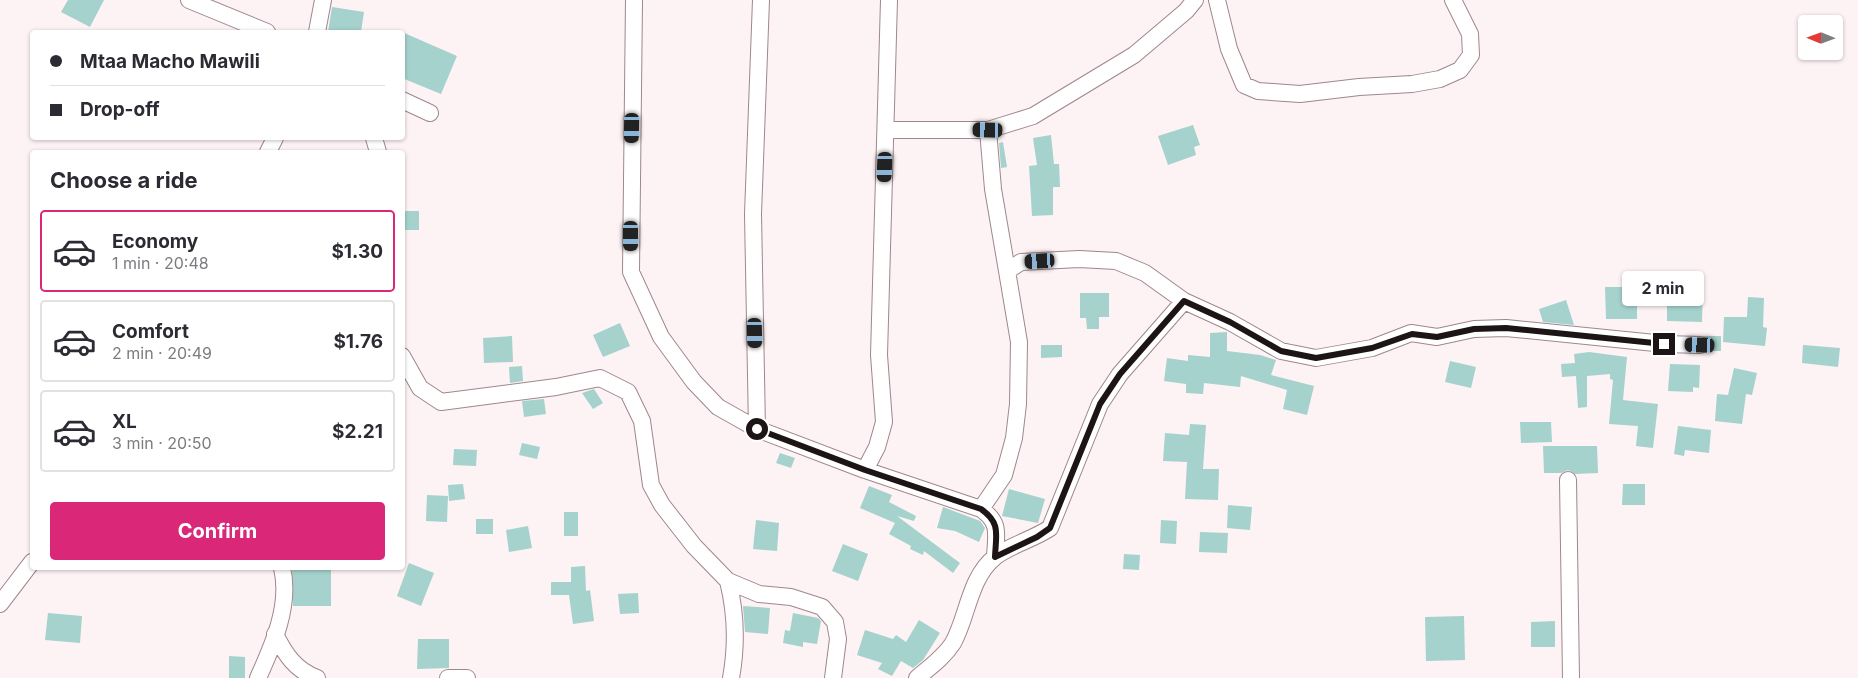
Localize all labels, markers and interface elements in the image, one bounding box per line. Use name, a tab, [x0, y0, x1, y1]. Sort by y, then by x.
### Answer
north arrow	[1798, 15, 1842, 60]
map controls	[1798, 15, 1843, 60]
text: Mtaa Macho Mawili	[80, 50, 260, 73]
text: Drop-off	[80, 98, 160, 121]
car	[624, 113, 639, 143]
car	[972, 122, 1003, 138]
car	[876, 152, 893, 182]
text: Choose a ride	[50, 167, 198, 193]
car	[623, 221, 638, 251]
icon: car	[52, 229, 97, 274]
text: Economy	[112, 230, 198, 253]
text: $1.30	[331, 240, 383, 263]
text: 1 min · 20:48	[112, 253, 209, 273]
car	[1024, 253, 1055, 269]
callout: 2 min	[1623, 272, 1705, 306]
text: 2 min	[1642, 278, 1684, 298]
car	[747, 318, 762, 348]
icon: car	[52, 319, 97, 364]
text: Comfort	[112, 320, 189, 343]
text: $1.76	[333, 330, 383, 353]
route end	[1653, 333, 1675, 355]
car	[1684, 337, 1715, 353]
text: 2 min · 20:49	[112, 343, 212, 363]
icon: car	[52, 409, 97, 454]
text: XL	[112, 410, 137, 433]
route start	[746, 418, 768, 440]
text: $2.21	[332, 420, 383, 443]
text: 3 min · 20:50	[112, 433, 212, 453]
button: Confirm	[50, 502, 385, 560]

